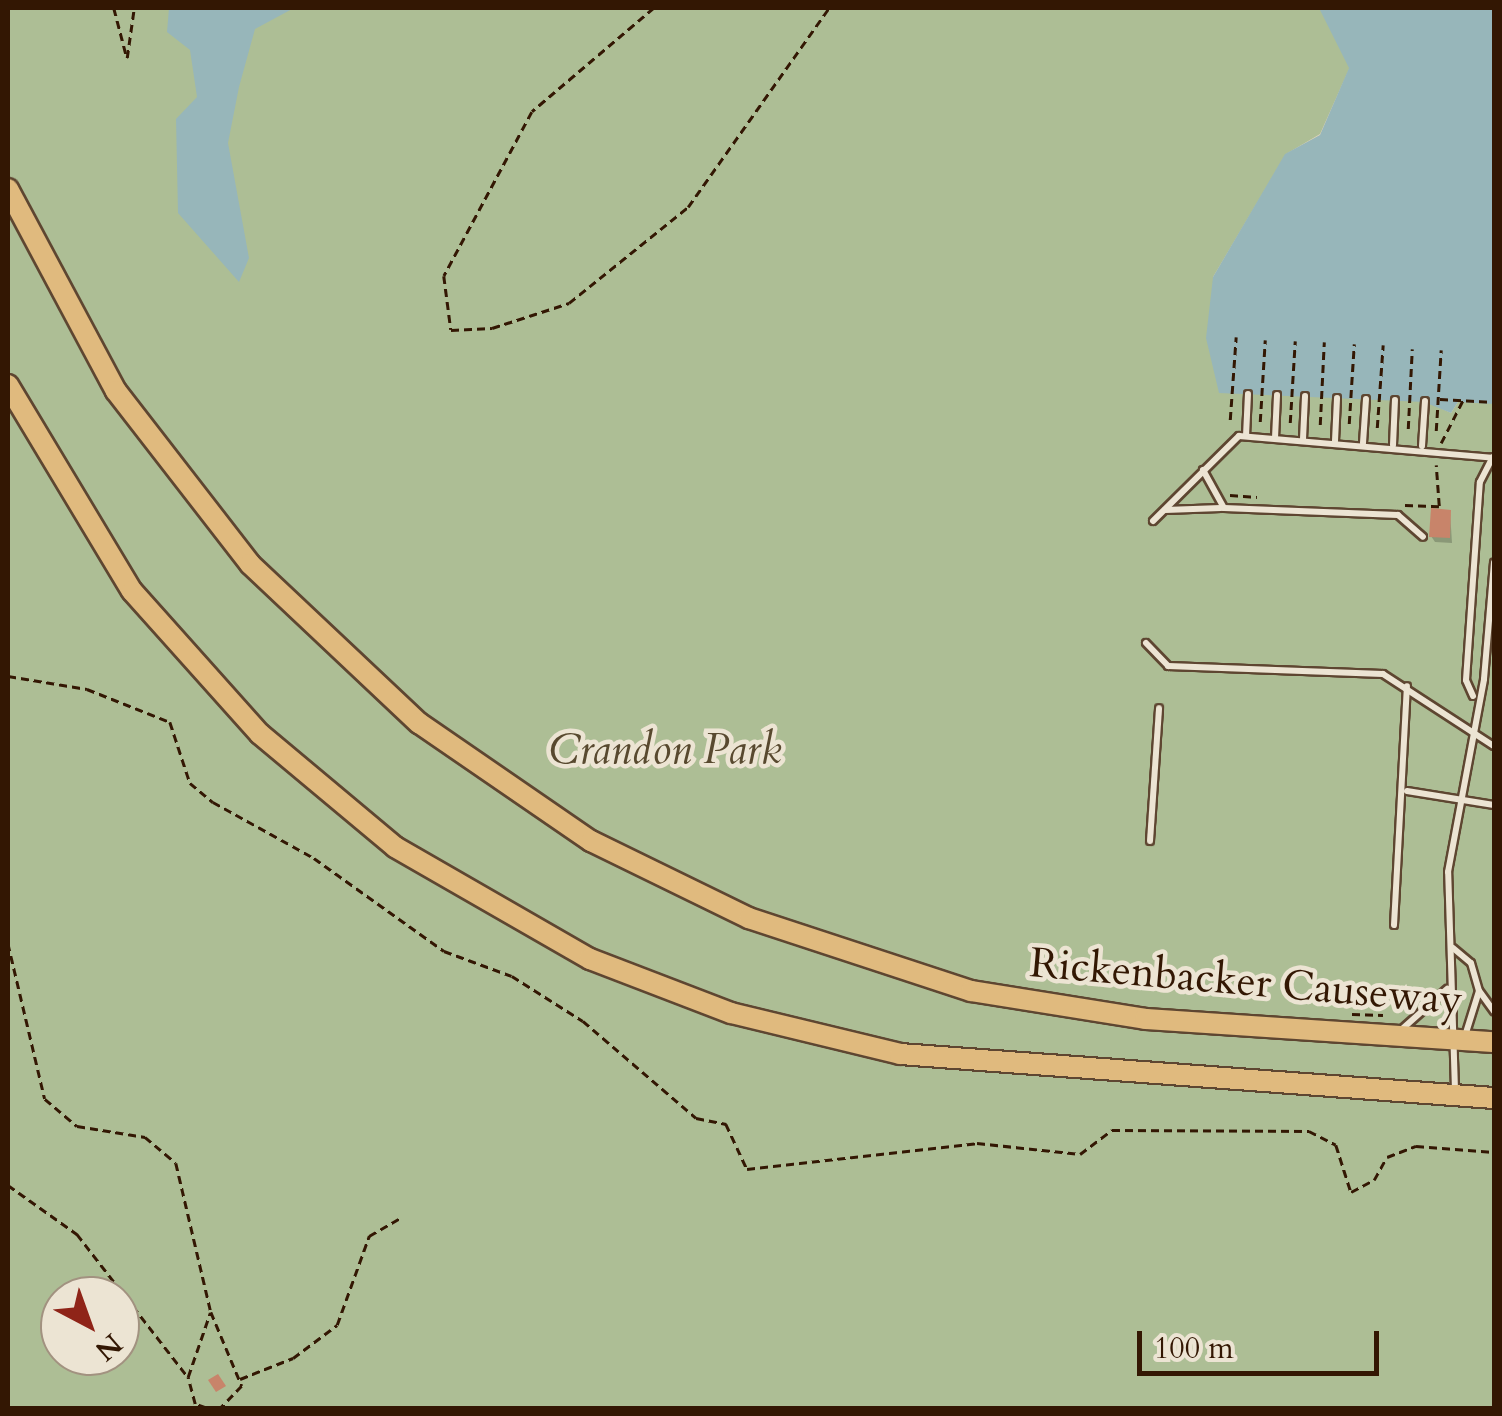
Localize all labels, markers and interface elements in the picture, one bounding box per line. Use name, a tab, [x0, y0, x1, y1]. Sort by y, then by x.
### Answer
park label: Crandon Park	[549, 725, 781, 775]
street label: Rickenbacker Causeway	[1028, 938, 1464, 1026]
north arrow	[40, 1276, 140, 1376]
scale bar	[1142, 1311, 1384, 1373]
text: N	[87, 1325, 130, 1369]
text: 100 m	[1154, 1328, 1234, 1369]

